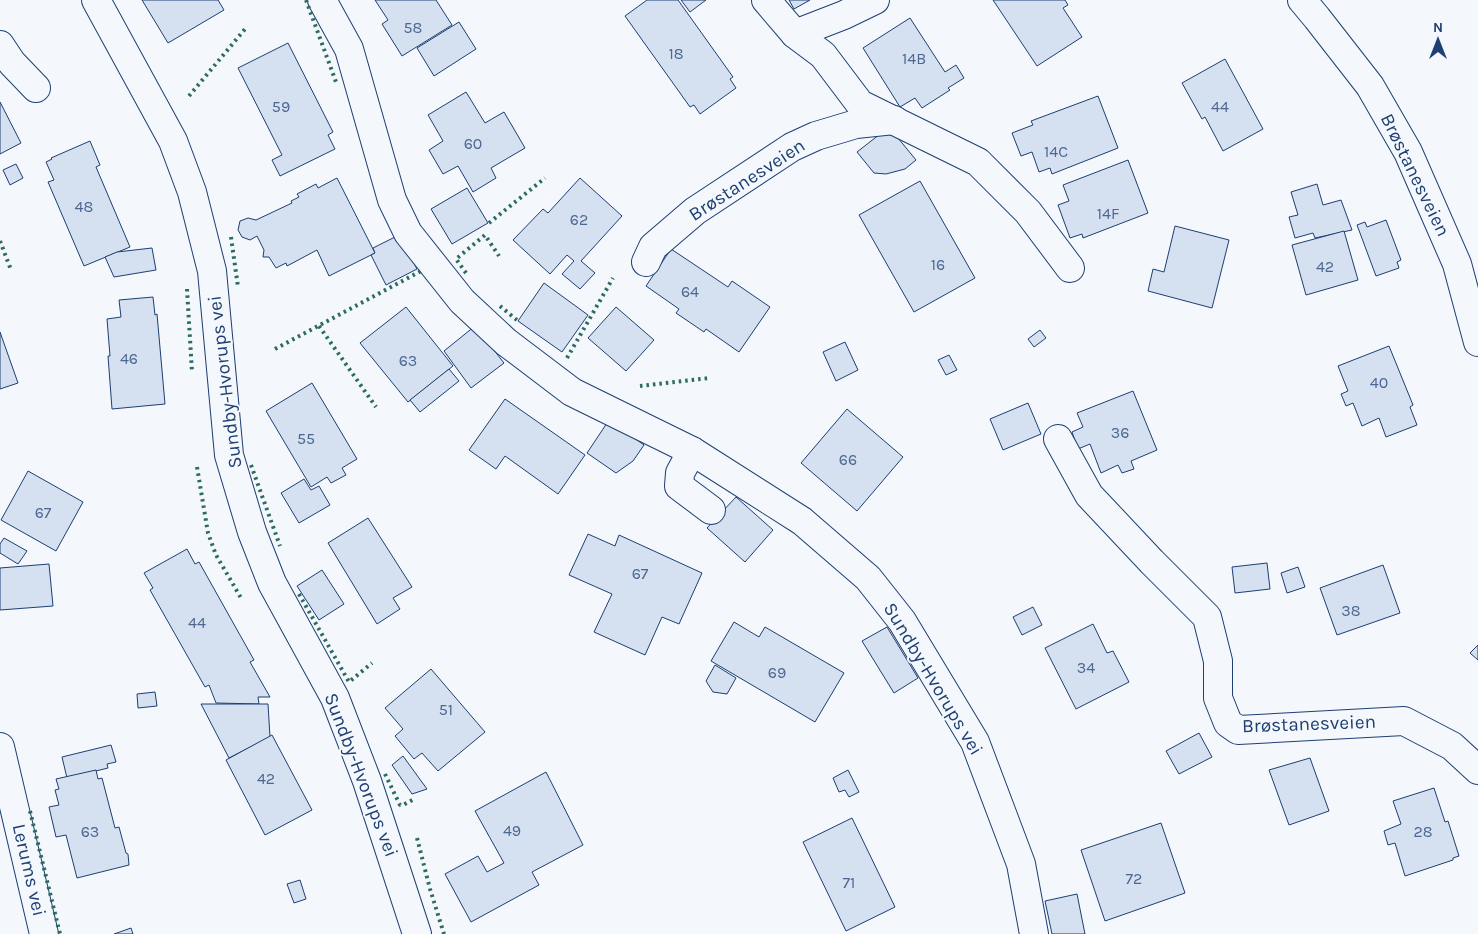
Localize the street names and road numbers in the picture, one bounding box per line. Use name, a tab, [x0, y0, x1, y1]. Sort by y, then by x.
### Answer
street label: Brøstanesveien	[1376, 110, 1454, 240]
street label: Brøstanesveien	[685, 134, 809, 226]
street label: Sundby-Hvorups vei	[203, 294, 247, 470]
street label: Sundby-Hvorups vei	[879, 599, 987, 759]
street label: Sundby-Hvorups vei	[320, 690, 402, 860]
street label: Brøstanesveien	[1242, 711, 1376, 737]
street label: Lerums vei	[8, 822, 50, 918]

